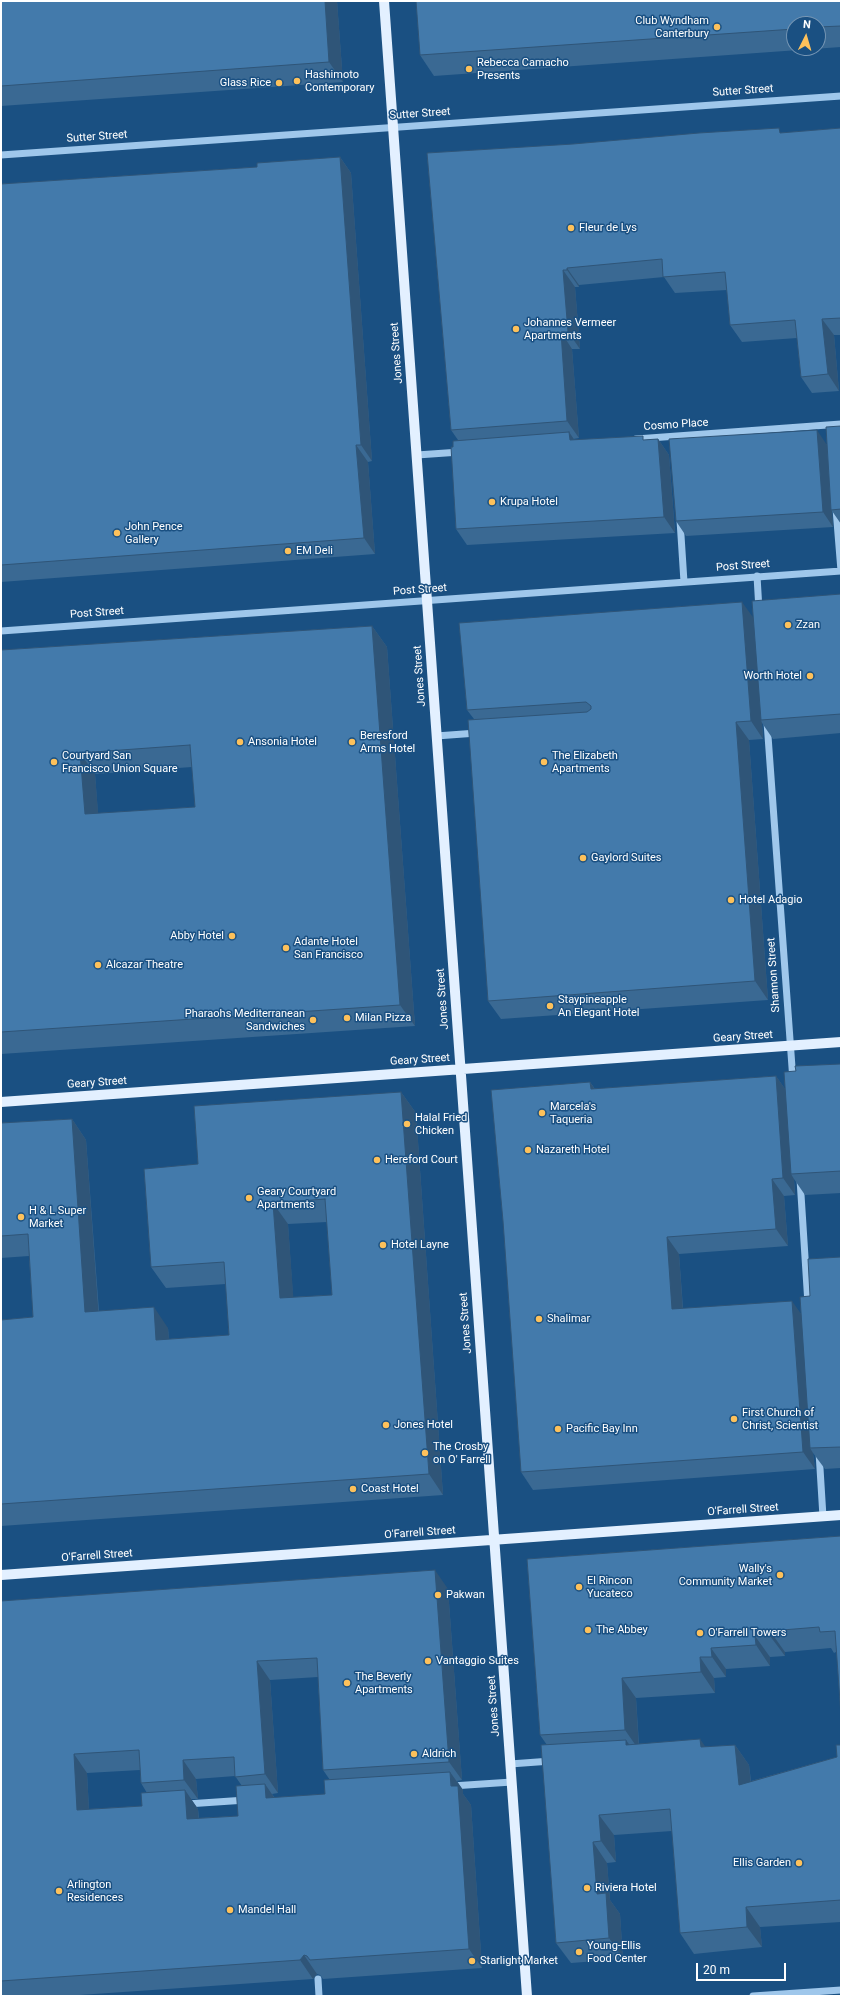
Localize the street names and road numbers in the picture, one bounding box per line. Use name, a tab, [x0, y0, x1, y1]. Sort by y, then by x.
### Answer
street label: Sutter Street	[712, 82, 774, 100]
street label: Sutter Street	[389, 105, 451, 123]
street label: Sutter Street	[66, 128, 128, 146]
street label: Jones Street	[388, 322, 406, 384]
street label: Cosmo Place	[643, 416, 709, 434]
street label: Post Street	[716, 558, 770, 574]
street label: Post Street	[393, 582, 447, 598]
street label: Post Street	[70, 605, 124, 621]
street label: Jones Street	[411, 645, 429, 707]
street label: Shannon Street	[765, 937, 783, 1013]
street label: Jones Street	[434, 968, 452, 1030]
street label: Geary Street	[713, 1028, 773, 1046]
street label: Geary Street	[390, 1051, 450, 1069]
street label: Geary Street	[67, 1074, 127, 1092]
street label: Jones Street	[457, 1292, 475, 1354]
street label: O'Farrell Street	[707, 1501, 779, 1519]
street label: O'Farrell Street	[384, 1524, 456, 1542]
street label: O'Farrell Street	[61, 1547, 133, 1565]
street label: Jones Street	[485, 1675, 503, 1737]

